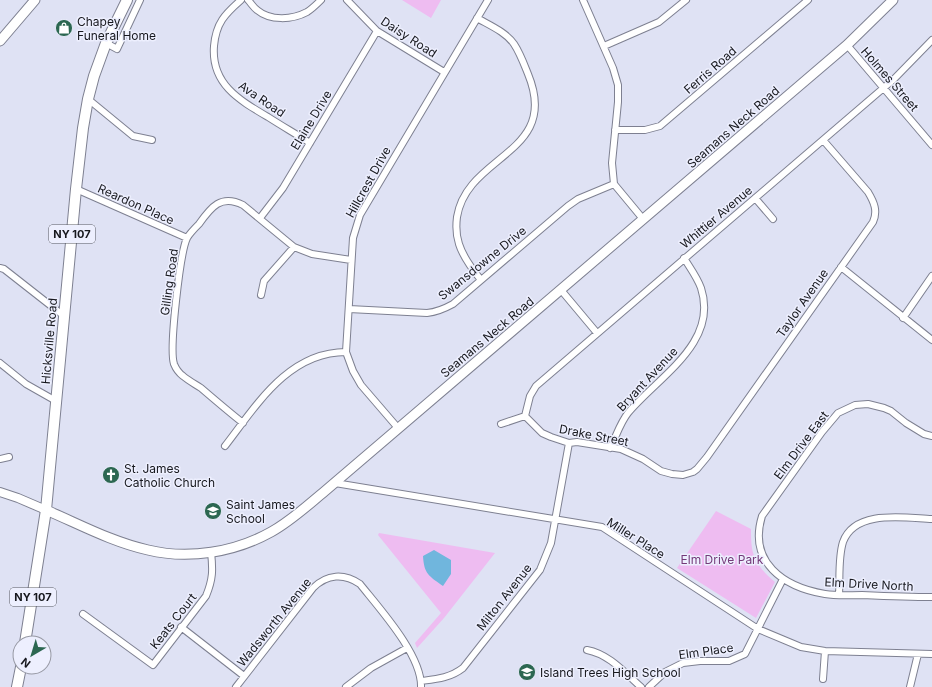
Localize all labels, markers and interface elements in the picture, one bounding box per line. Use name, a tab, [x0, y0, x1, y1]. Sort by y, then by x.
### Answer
street label: Daisy Road	[378, 13, 440, 61]
place label: Chapey Funeral Home	[77, 14, 156, 43]
shop icon: Chapey Funeral Home	[54, 18, 74, 38]
street label: Ferris Road	[681, 43, 739, 97]
street label: Holmes Street	[858, 44, 922, 114]
street label: Ava Road	[236, 78, 288, 120]
street label: Seamans Neck Road	[684, 83, 782, 171]
street label: Elaine Drive	[287, 87, 335, 153]
street label: Hillcrest Drive	[342, 144, 394, 220]
street label: Reardon Place	[96, 180, 176, 228]
street label: Whittier Avenue	[677, 183, 755, 251]
street label: Swansdowne Drive	[435, 223, 529, 303]
road number: NY 107	[49, 225, 95, 243]
street label: Gilling Road	[157, 248, 181, 316]
street label: Taylor Avenue	[773, 266, 831, 340]
street label: Seamans Neck Road	[437, 294, 537, 380]
street label: Hicksville Road	[38, 297, 60, 385]
street label: Bryant Avenue	[613, 344, 681, 414]
street label: Elm Drive East	[771, 408, 832, 482]
street label: Drake Street	[558, 421, 630, 449]
place label: St. James Catholic Church	[124, 461, 215, 490]
church icon: St. James Catholic Church	[101, 465, 121, 485]
place label: Saint James School	[226, 497, 295, 526]
school or university icon: Saint James School	[203, 501, 223, 521]
street label: Miller Place	[604, 514, 668, 562]
park label: Elm Drive Park	[681, 552, 764, 567]
street label: Milton Avenue	[473, 561, 535, 633]
street label: Elm Drive North	[824, 574, 914, 594]
street label: Wadsworth Avenue	[234, 575, 314, 669]
road number: NY 107	[10, 588, 56, 606]
street label: Keats Court	[147, 590, 199, 652]
north arrow	[12, 635, 52, 675]
street label: Elm Place	[678, 640, 734, 662]
text: N	[18, 655, 33, 671]
school or university icon: Island Trees High School	[517, 662, 537, 682]
place label: Island Trees High School	[540, 665, 681, 680]

